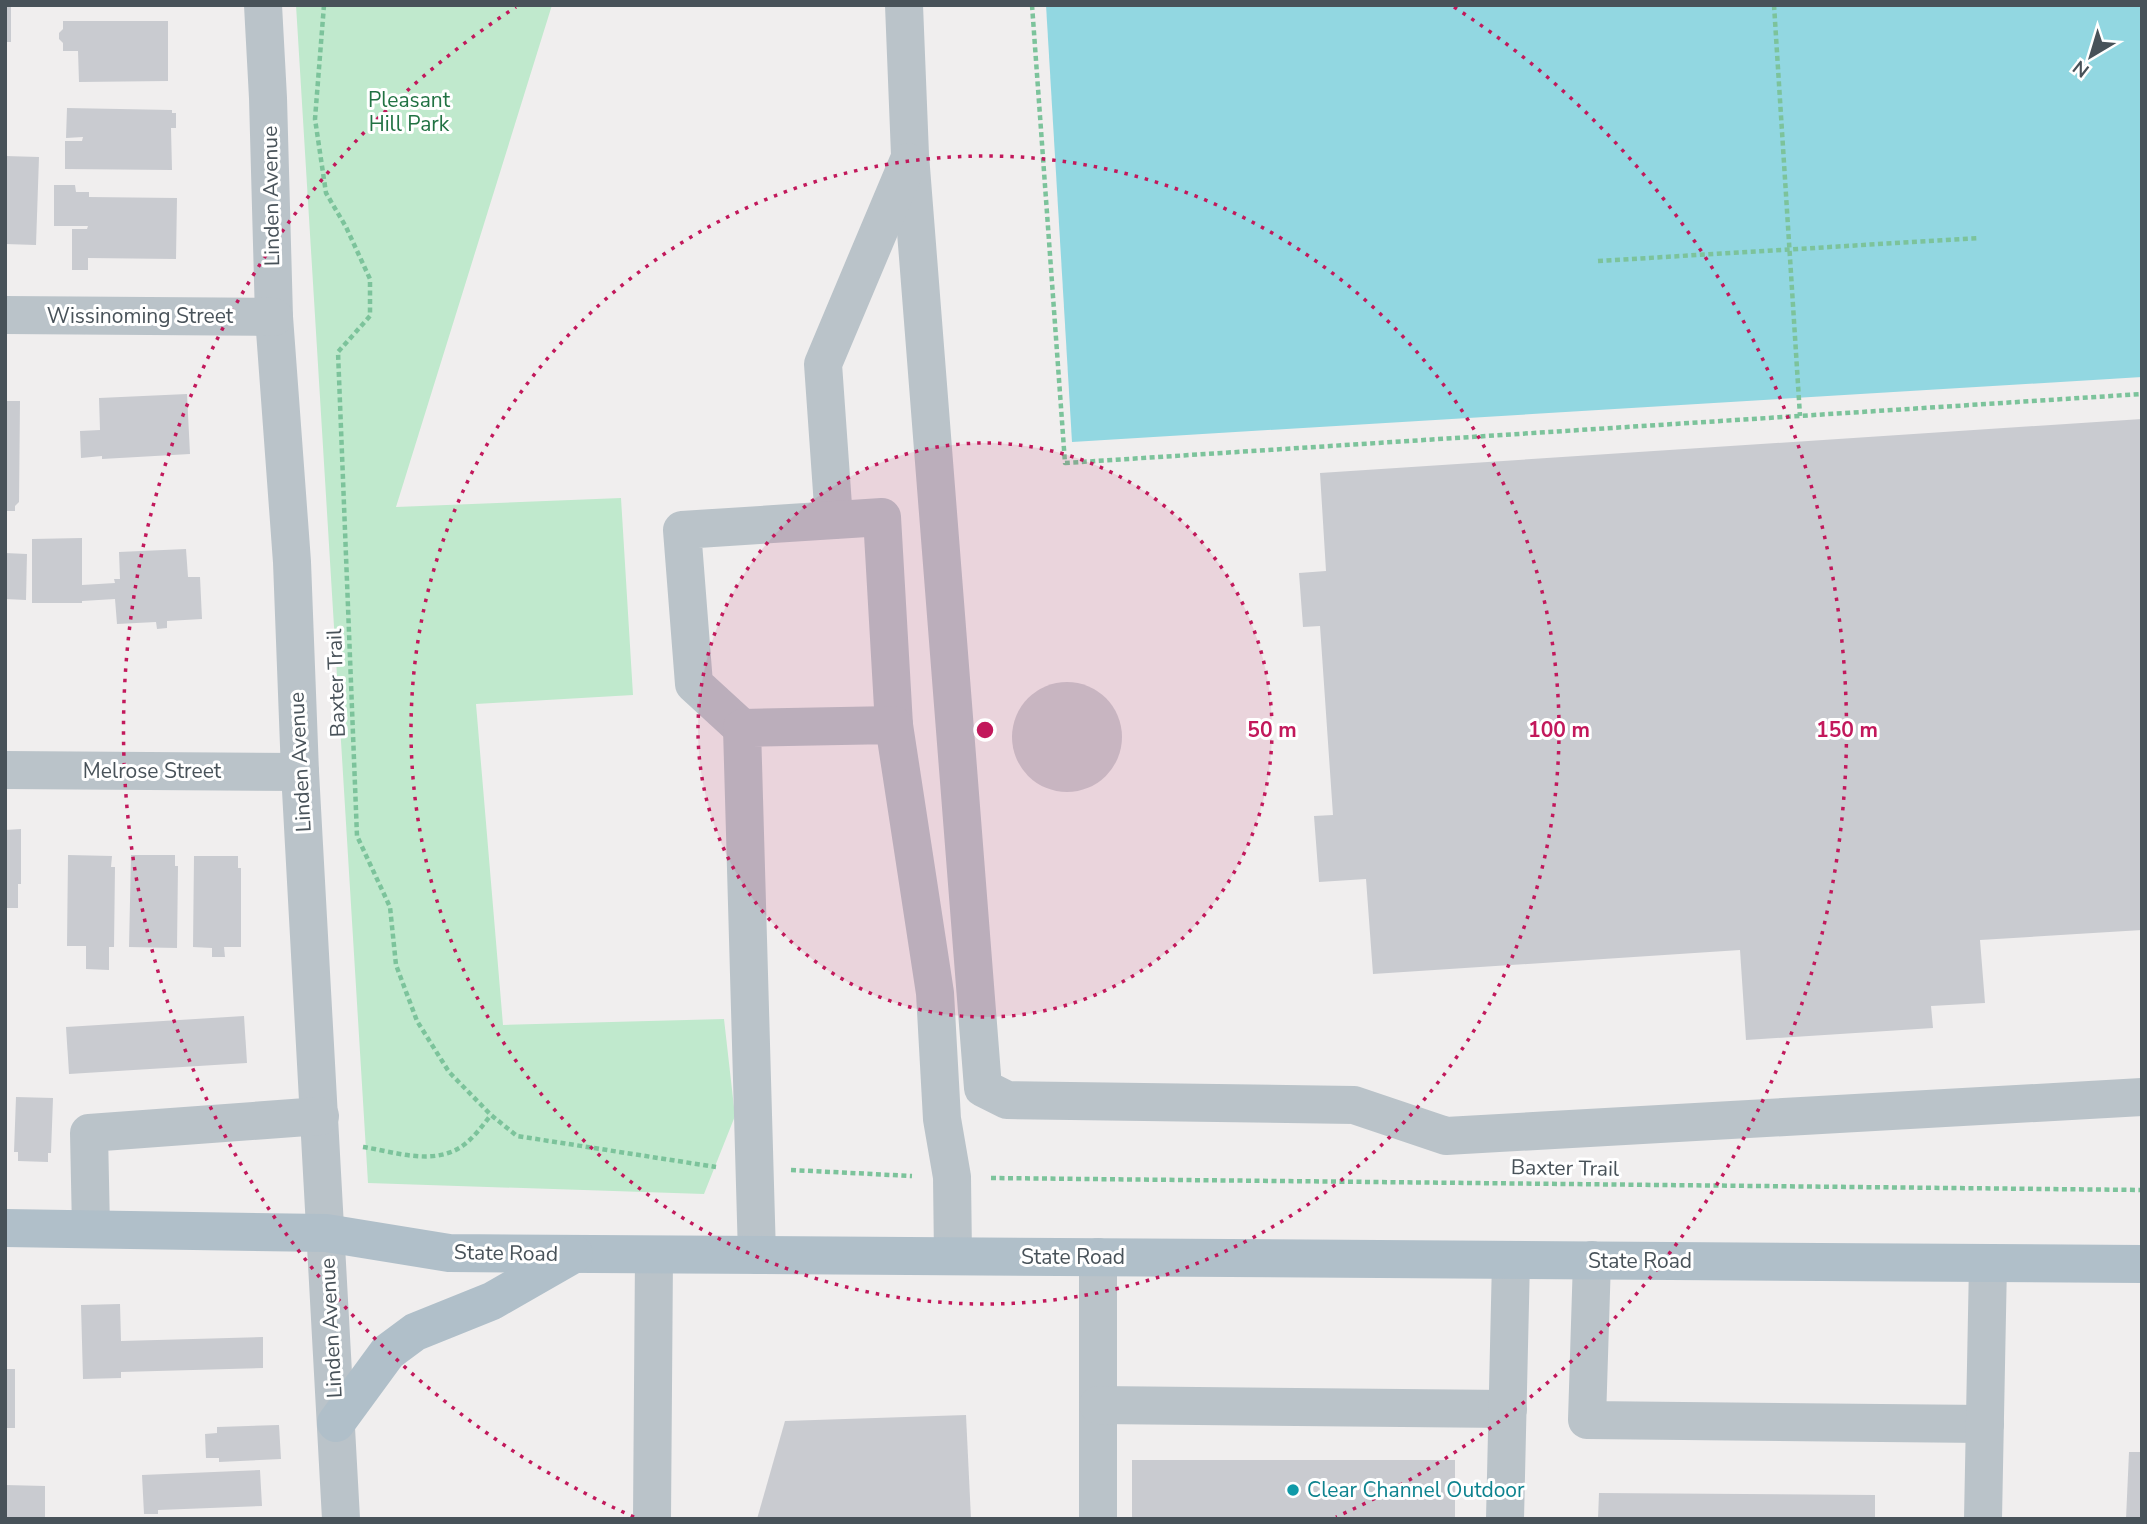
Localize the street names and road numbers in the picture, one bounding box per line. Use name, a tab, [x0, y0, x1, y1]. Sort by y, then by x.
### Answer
street label: Linden Avenue	[256, 126, 286, 266]
street label: Wissinoming Street	[47, 302, 234, 330]
street label: Baxter Trail	[320, 628, 352, 738]
street label: Linden Avenue	[282, 691, 318, 833]
street label: Melrose Street	[83, 757, 222, 785]
street label: Baxter Trail	[1511, 1153, 1620, 1183]
street label: State Road	[454, 1238, 558, 1268]
street label: State Road	[1021, 1243, 1125, 1271]
street label: State Road	[1588, 1247, 1692, 1275]
street label: Linden Avenue	[313, 1257, 349, 1399]

